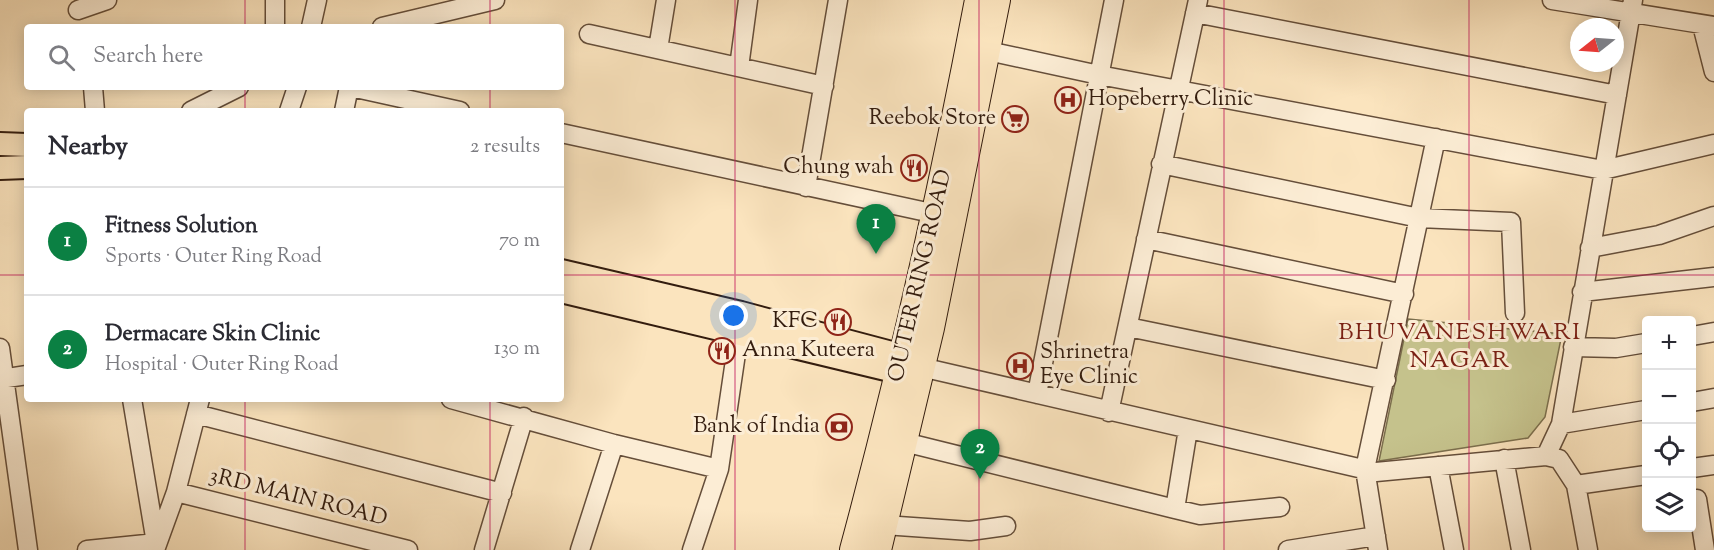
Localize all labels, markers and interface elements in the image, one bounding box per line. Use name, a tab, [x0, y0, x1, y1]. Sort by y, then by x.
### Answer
north arrow	[1570, 18, 1624, 72]
search box	[24, 24, 564, 90]
icon: search	[45, 41, 78, 74]
text: Search here	[93, 41, 203, 73]
place label: Hopeberry Clinic	[1088, 84, 1253, 116]
hospital icon: Hopeberry Clinic	[1053, 85, 1083, 115]
place label: Reebok Store	[869, 103, 996, 135]
supermarket icon: Reebok Store	[1000, 104, 1030, 134]
text: Nearby	[48, 129, 128, 166]
text: 2 results	[470, 133, 540, 162]
place label: Chung wah	[783, 152, 894, 184]
restaurant icon: Chung wah	[899, 153, 929, 183]
street label: OUTER RING ROAD	[881, 167, 961, 385]
pin: 1	[856, 204, 896, 254]
text: Fitness Solution	[105, 211, 258, 243]
text: 1	[64, 227, 71, 256]
text: 70 m	[499, 227, 540, 256]
text: Sports · Outer Ring Road	[105, 243, 322, 272]
your location	[719, 301, 748, 330]
place label: KFC	[772, 306, 818, 338]
restaurant icon: KFC	[823, 307, 853, 337]
district label: BHUVANESHWARI NAGAR	[1338, 316, 1582, 378]
map controls	[1642, 316, 1696, 532]
button: +	[1642, 316, 1696, 370]
text: Dermacare Skin Clinic	[105, 319, 320, 351]
text: 2	[63, 335, 72, 364]
text: 130 m	[494, 335, 540, 364]
place label: Anna Kuteera	[742, 335, 875, 367]
restaurant icon: Anna Kuteera	[707, 336, 737, 366]
place label: Shrinetra Eye Clinic	[1040, 337, 1138, 394]
text: Hospital · Outer Ring Road	[105, 351, 339, 380]
hospital icon: Shrinetra Eye Clinic	[1005, 351, 1035, 381]
button: −	[1642, 370, 1696, 424]
place label: Bank of India	[693, 411, 820, 443]
bank icon: Bank of India	[824, 412, 854, 442]
button: locate	[1642, 424, 1696, 478]
pin: 2	[960, 430, 1000, 479]
street label: 3RD MAIN ROAD	[206, 460, 390, 536]
button: layers	[1642, 478, 1696, 532]

